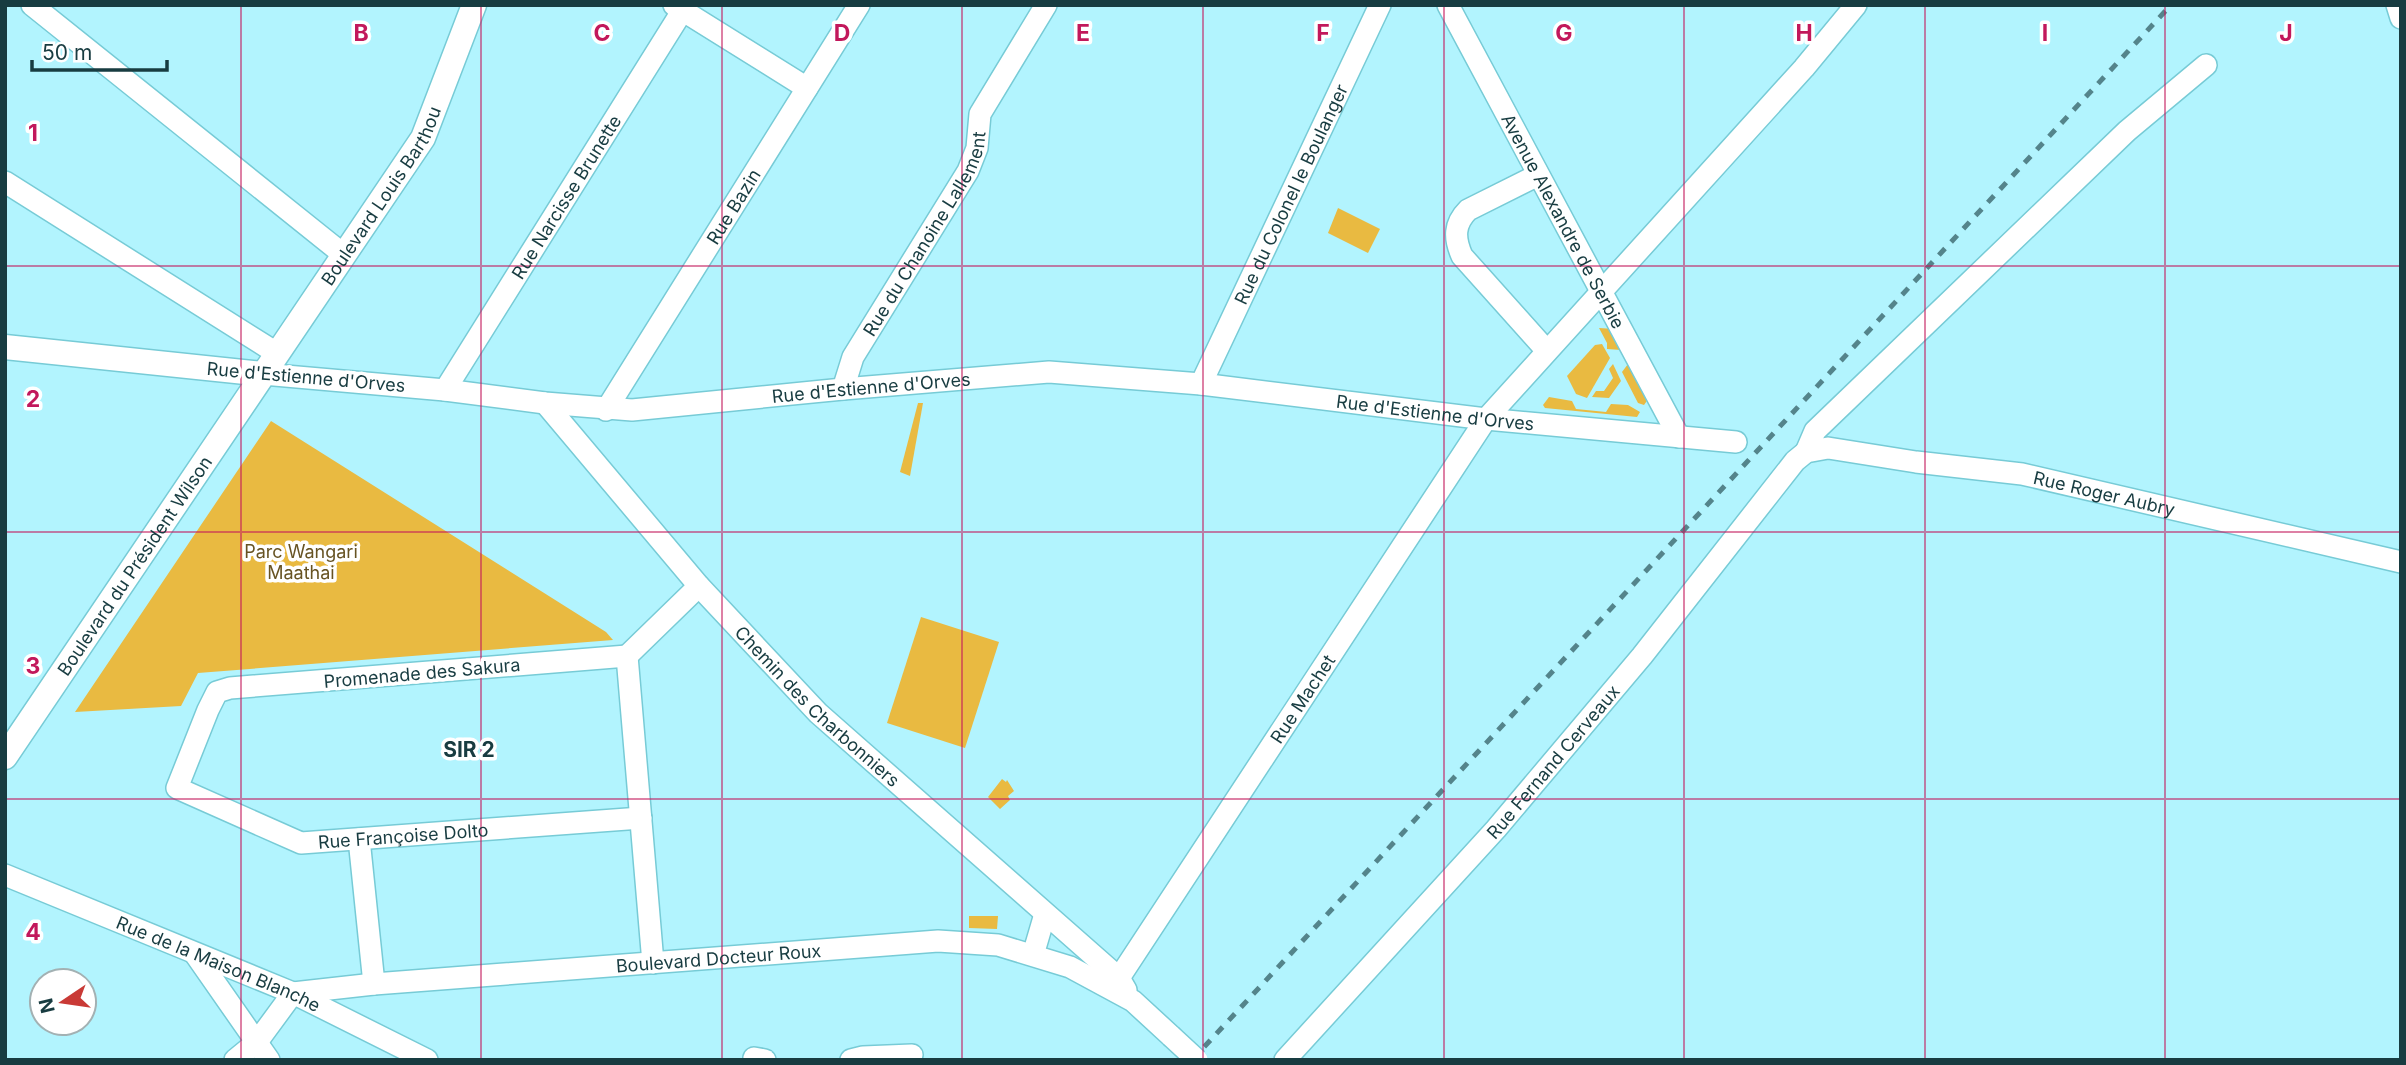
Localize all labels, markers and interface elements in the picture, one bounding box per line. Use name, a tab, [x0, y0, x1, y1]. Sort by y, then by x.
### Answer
text: B	[353, 19, 369, 47]
text: C	[593, 19, 611, 47]
text: D	[834, 19, 850, 47]
text: E	[1076, 19, 1090, 47]
text: F	[1316, 19, 1330, 47]
text: G	[1555, 19, 1573, 47]
text: H	[1795, 19, 1813, 47]
text: I	[2042, 19, 2048, 47]
text: J	[2279, 19, 2293, 47]
scale bar	[32, 28, 166, 72]
text: 50 m	[42, 40, 92, 65]
street label: Rue du Colonel le Boulanger	[1230, 81, 1352, 307]
street label: Boulevard Louis Barthou	[316, 103, 445, 289]
street label: Avenue Alexandre de Serbie	[1498, 110, 1629, 332]
street label: Rue Narcisse Brunette	[507, 111, 625, 283]
text: 1	[28, 119, 38, 147]
street label: Rue du Chanoine Lallement	[858, 131, 989, 339]
street label: Rue Bazin	[702, 165, 764, 248]
street label: Rue d'Estienne d'Orves	[206, 358, 406, 396]
street label: Rue d'Estienne d'Orves	[771, 368, 971, 407]
text: 2	[26, 385, 40, 413]
street label: Rue d'Estienne d'Orves	[1335, 390, 1535, 434]
street label: Boulevard du Président Wilson	[53, 452, 216, 679]
street label: Rue Roger Aubry	[2032, 467, 2177, 520]
park label: Parc Wangari Maathai	[244, 541, 358, 583]
street label: Chemin des Charbonniers	[731, 621, 904, 791]
street label: Rue Machet	[1266, 651, 1339, 747]
text: 3	[26, 652, 40, 680]
street label: Promenade des Sakura	[323, 654, 521, 692]
street label: Rue Fernand Cerveaux	[1482, 680, 1624, 843]
district label: SIR 2	[443, 737, 495, 762]
street label: Rue Françoise Dolto	[317, 819, 489, 852]
street label: Rue de la Maison Blanche	[113, 911, 324, 1015]
text: 4	[25, 918, 41, 946]
street label: Boulevard Docteur Roux	[615, 939, 822, 976]
north arrow	[28, 967, 98, 1037]
text: N	[34, 996, 60, 1015]

